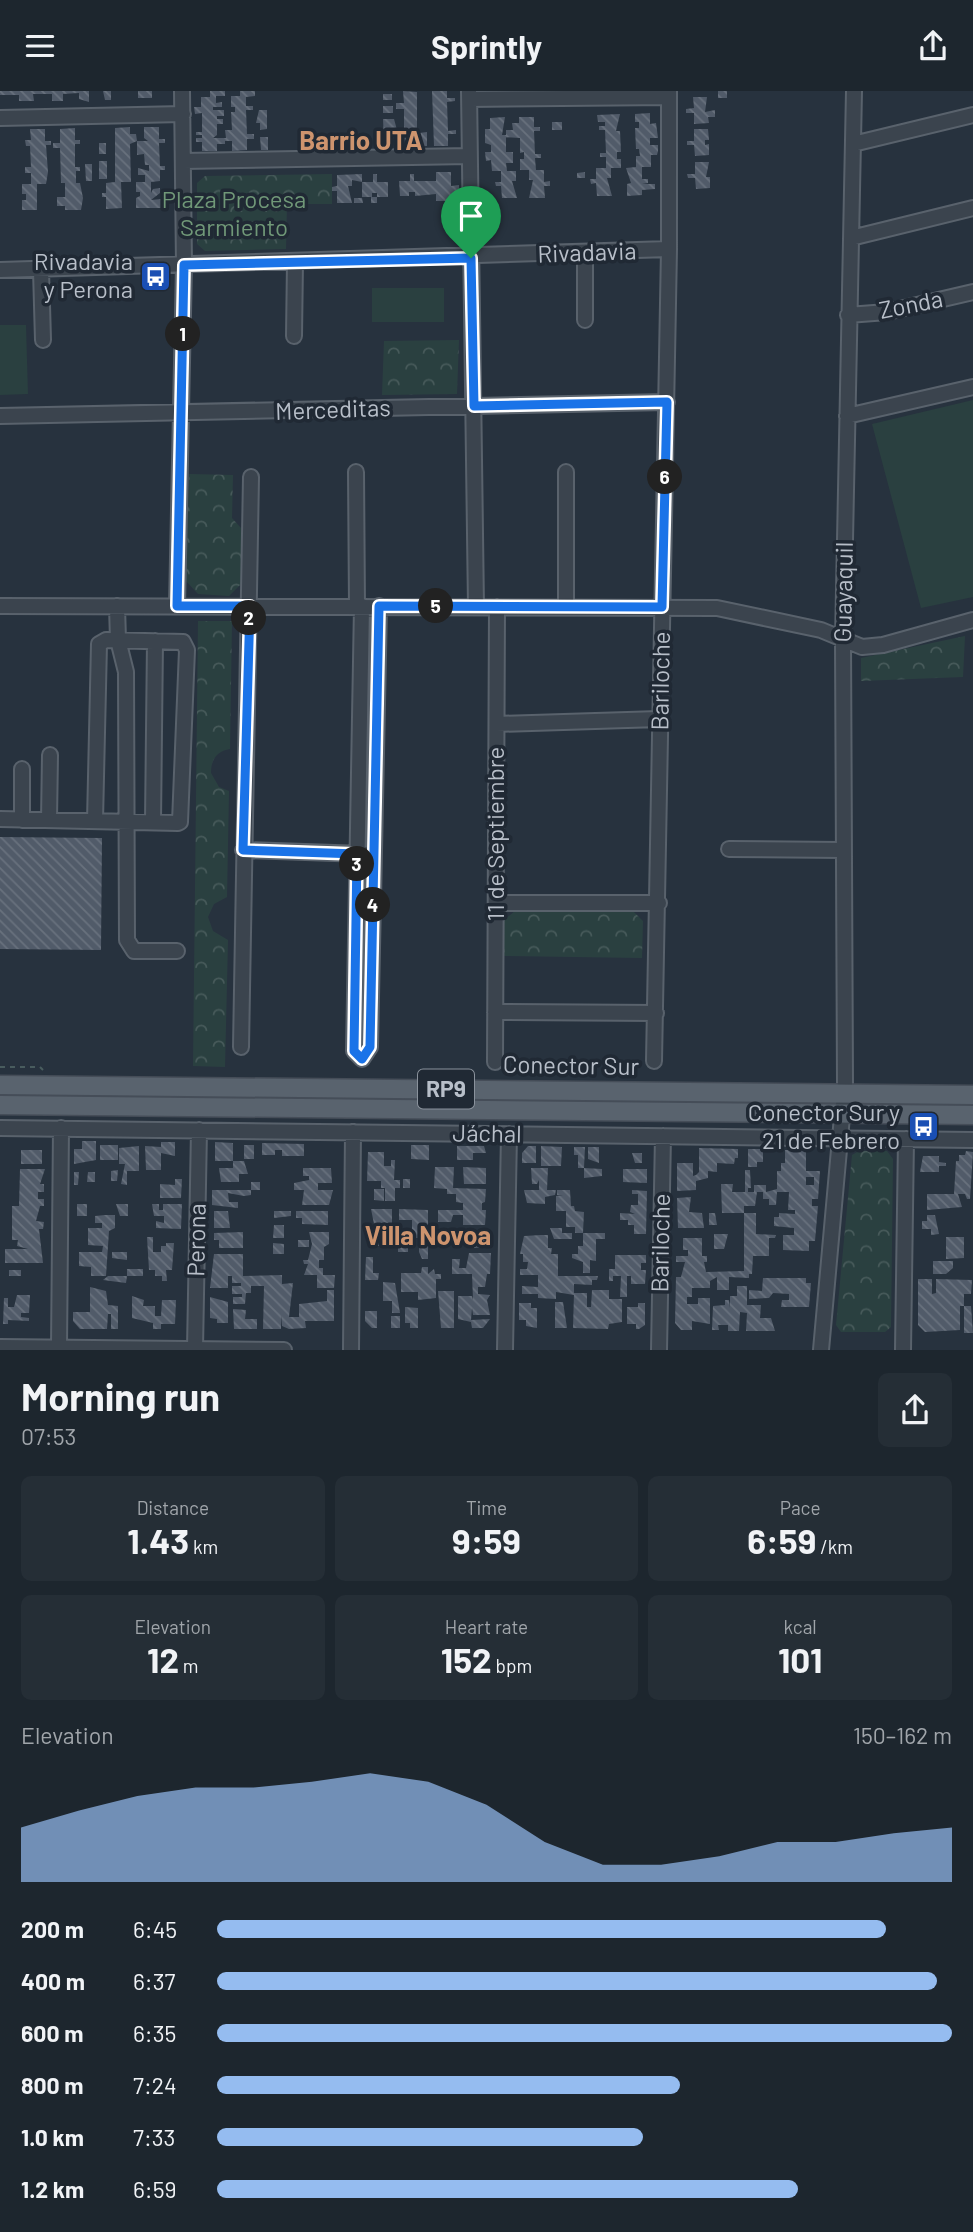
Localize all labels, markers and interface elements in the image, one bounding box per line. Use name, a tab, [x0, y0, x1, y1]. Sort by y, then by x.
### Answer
icon: menu	[21, 27, 59, 65]
text: Sprintly	[431, 27, 542, 65]
icon: share	[914, 27, 952, 65]
district label: Barrio UTA	[299, 124, 423, 155]
park label: Plaza Procesa Sarmiento	[162, 184, 306, 241]
pin	[441, 186, 501, 258]
icon: arrive	[452, 197, 490, 235]
street label: Rivadavia	[537, 235, 637, 268]
place label: Rivadavia y Perona	[34, 246, 133, 303]
bus stop icon: Rivadavia y Perona	[139, 259, 173, 293]
street label: Zonda	[876, 283, 945, 324]
pin: 1	[166, 317, 200, 351]
text: 1	[179, 322, 186, 345]
street label: Merceditas	[275, 392, 391, 425]
pin: 6	[648, 459, 682, 495]
text: 6	[659, 465, 670, 488]
street label: Guayaquil	[827, 541, 858, 642]
pin: 5	[418, 589, 453, 623]
text: 5	[430, 594, 441, 617]
pin: 2	[232, 601, 266, 635]
text: 2	[243, 606, 254, 629]
street label: Bariloche	[644, 631, 675, 731]
street label: 11 de Septiembre	[480, 747, 509, 921]
pin: 3	[340, 847, 374, 881]
text: 3	[351, 852, 362, 875]
pin: 4	[356, 887, 390, 923]
text: 4	[367, 893, 378, 916]
street label: Conector Sur	[503, 1049, 640, 1080]
road number: RP9	[418, 1070, 474, 1109]
place label: Conector Sur y 21 de Febrero	[748, 1097, 900, 1154]
bus stop icon: Conector Sur y 21 de Febrero	[906, 1110, 940, 1144]
street label: Jáchal	[452, 1117, 522, 1148]
street label: Bariloche	[644, 1193, 675, 1293]
street label: Perona	[180, 1203, 211, 1277]
district label: Villa Novoa	[365, 1219, 491, 1250]
text: Morning run	[21, 1373, 220, 1419]
button: share	[878, 1373, 952, 1447]
text: 07:53	[21, 1422, 76, 1450]
text: Distance	[137, 1496, 209, 1519]
text: Time	[466, 1496, 507, 1519]
text: Pace	[780, 1496, 821, 1519]
text: 1.43	[127, 1519, 189, 1561]
text: 9:59	[452, 1519, 521, 1561]
text: 6:59	[747, 1519, 816, 1561]
text: km	[189, 1535, 218, 1558]
text: /km	[816, 1535, 853, 1558]
text: Elevation	[135, 1615, 211, 1638]
text: Heart rate	[445, 1615, 528, 1638]
text: kcal	[784, 1615, 817, 1638]
text: 12	[147, 1638, 179, 1680]
text: 152	[441, 1638, 492, 1680]
text: 101	[778, 1638, 822, 1680]
text: m	[179, 1654, 199, 1677]
text: bpm	[492, 1654, 532, 1677]
text: Elevation	[21, 1721, 114, 1749]
text: 150–162 m	[853, 1721, 952, 1749]
text: 200 m	[21, 1915, 84, 1943]
text: 6:45	[133, 1915, 177, 1943]
text: 400 m	[21, 1967, 85, 1995]
text: 6:37	[133, 1967, 175, 1995]
text: 600 m	[21, 2019, 83, 2047]
text: 6:35	[133, 2019, 176, 2047]
text: 800 m	[21, 2071, 83, 2099]
text: 7:24	[133, 2071, 177, 2099]
text: 1.0 km	[21, 2123, 84, 2151]
text: 7:33	[133, 2123, 175, 2151]
text: 1.2 km	[21, 2175, 84, 2203]
text: 6:59	[133, 2175, 176, 2203]

